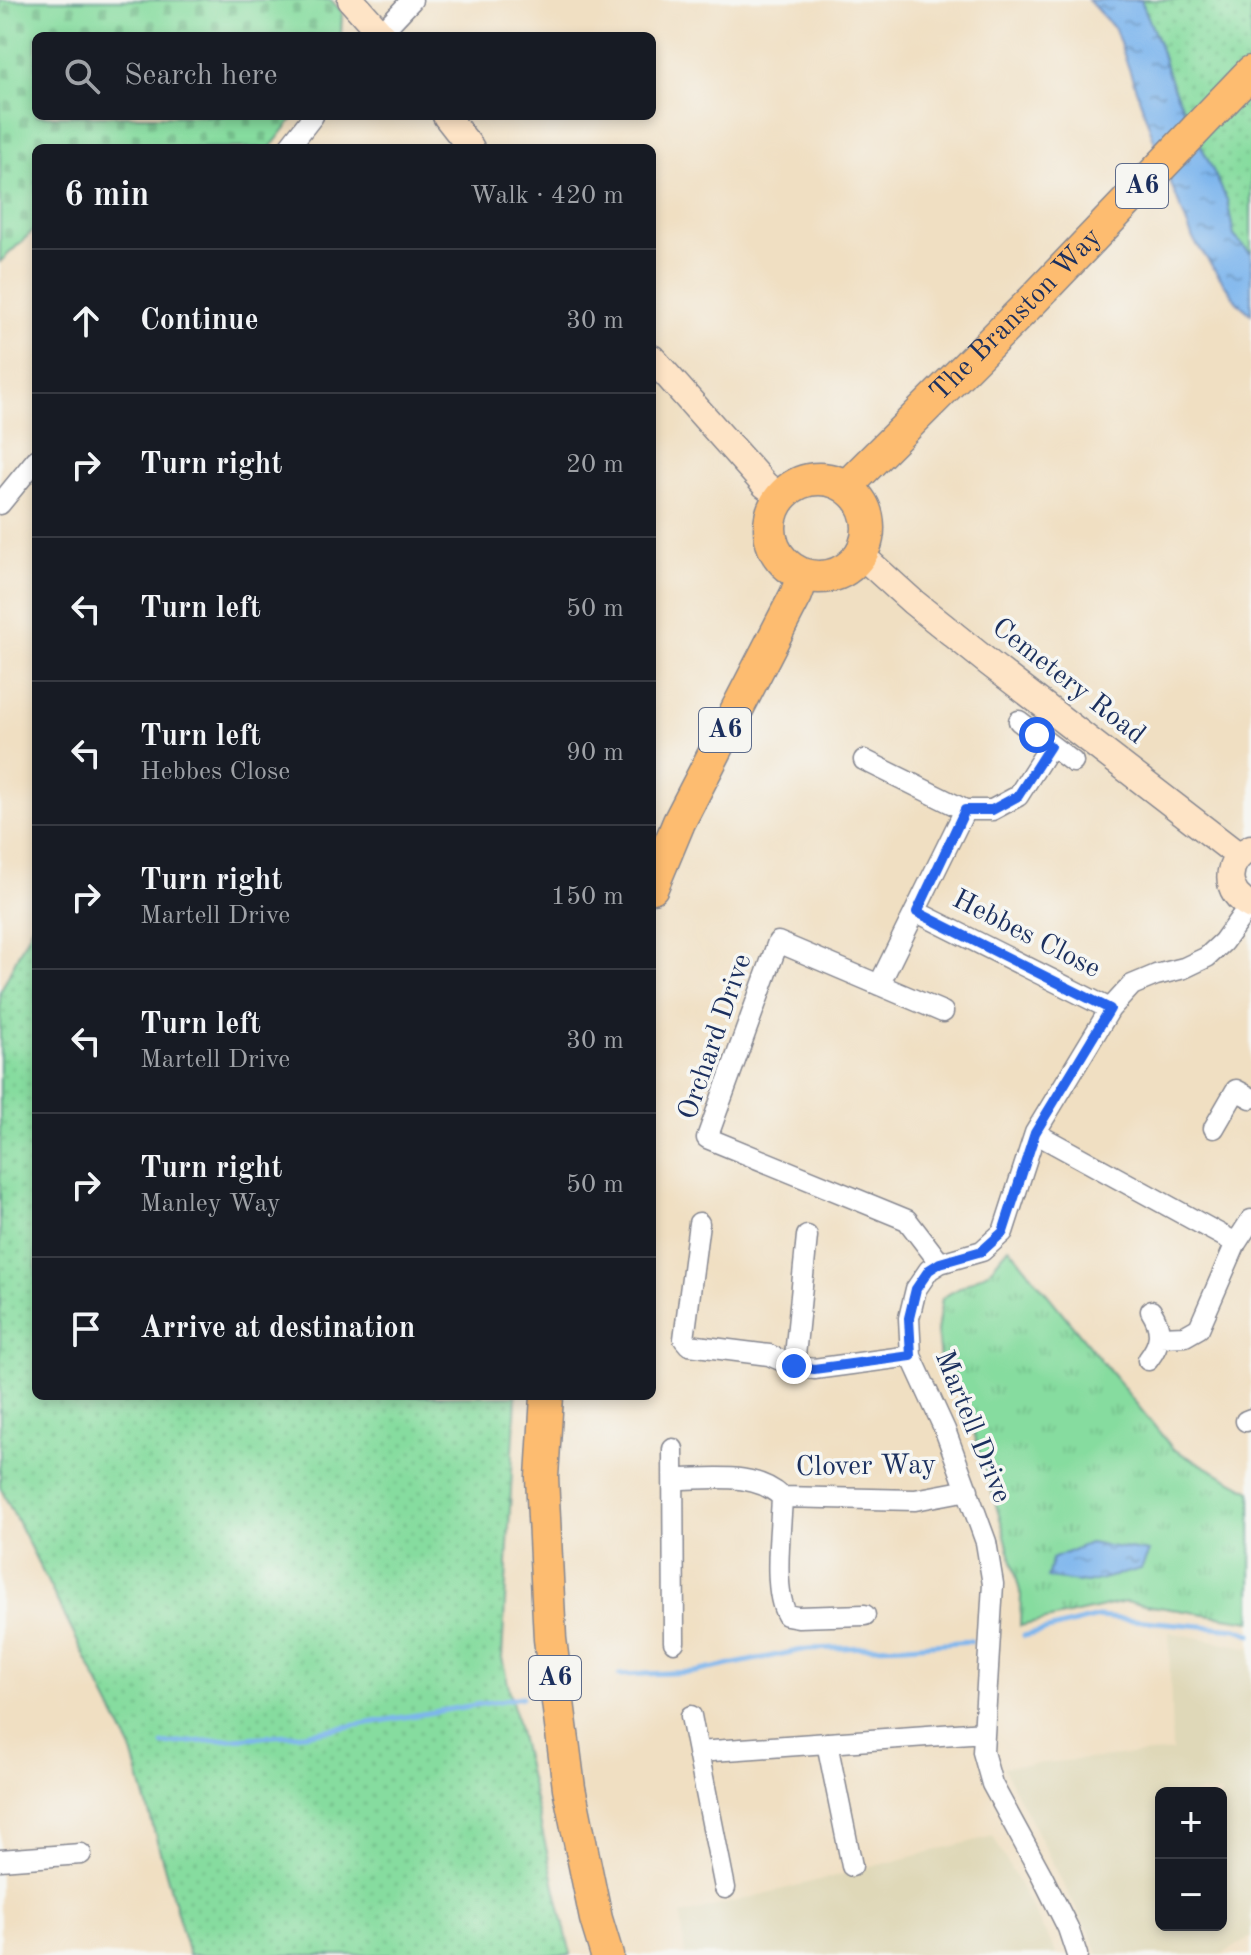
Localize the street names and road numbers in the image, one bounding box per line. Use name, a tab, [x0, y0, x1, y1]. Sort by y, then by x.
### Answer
road number: A6	[1116, 164, 1168, 208]
street label: The Branston Way	[926, 223, 1107, 407]
street label: Cemetery Road	[986, 614, 1150, 750]
road number: A6	[699, 708, 751, 752]
street label: Hebbes Close	[948, 886, 1104, 984]
street label: Orchard Drive	[675, 950, 757, 1124]
street label: Martell Drive	[929, 1347, 1015, 1507]
street label: Clover Way	[795, 1452, 937, 1482]
road number: A6	[529, 1656, 581, 1700]

